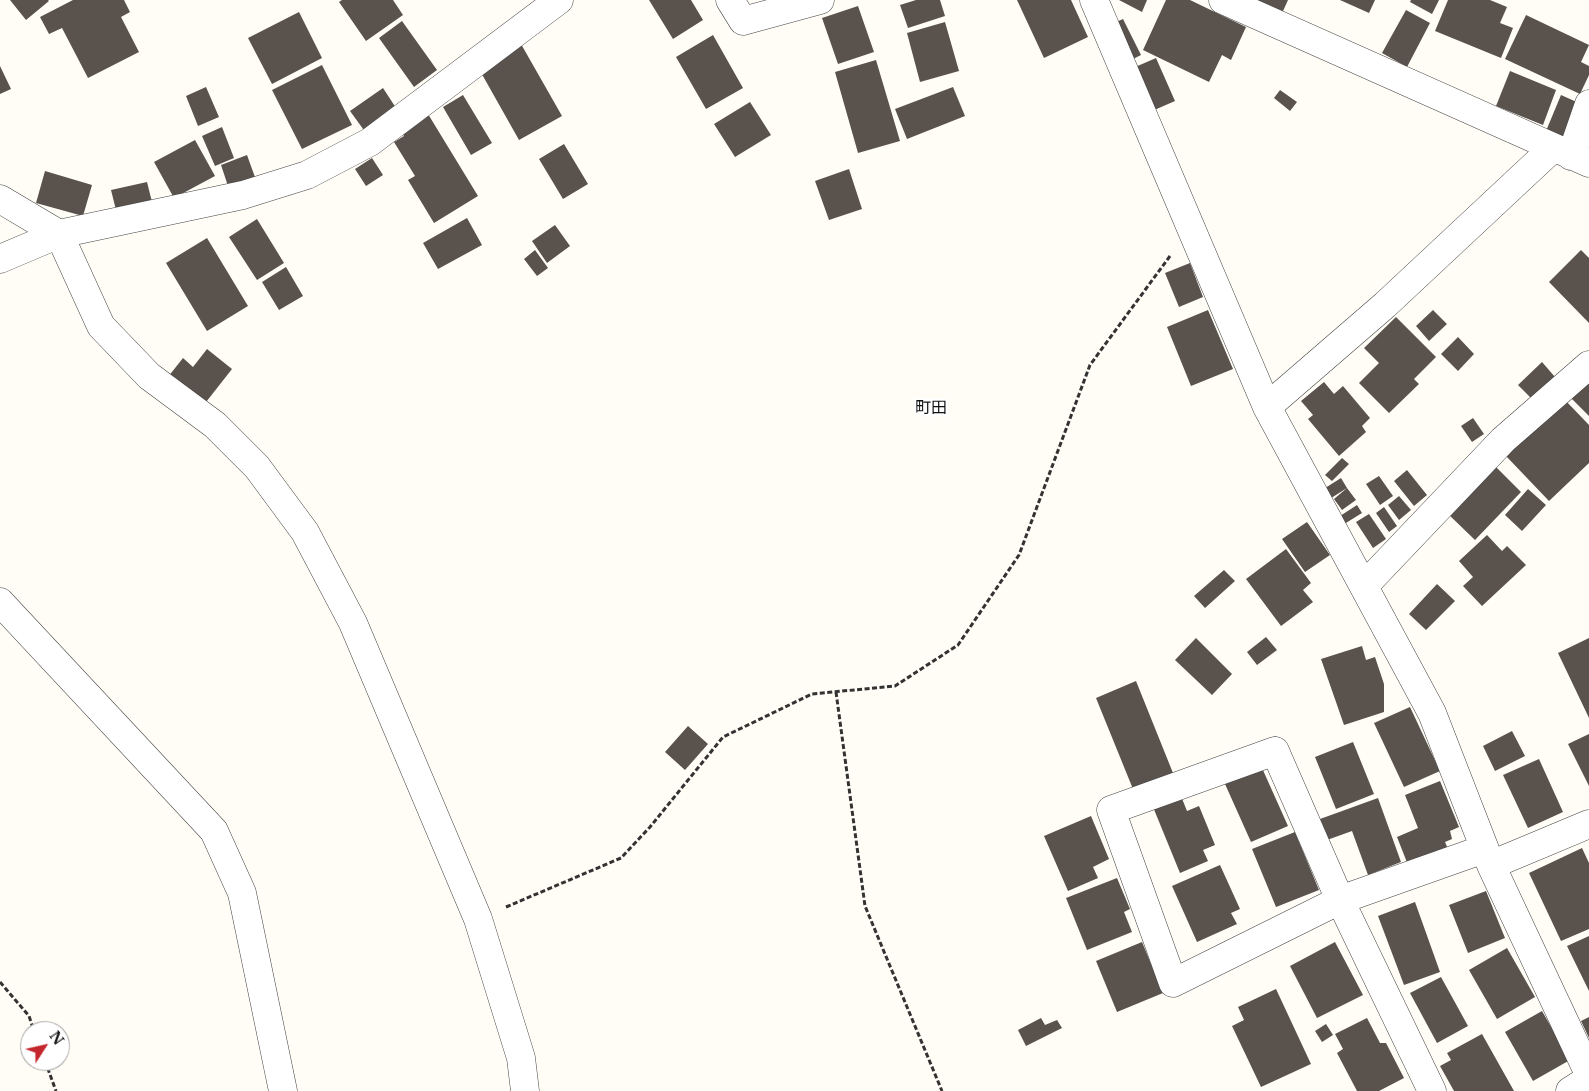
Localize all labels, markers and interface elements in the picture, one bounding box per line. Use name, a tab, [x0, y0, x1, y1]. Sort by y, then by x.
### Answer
district label: 町田	[915, 398, 947, 418]
north arrow	[20, 1021, 70, 1071]
text: N	[45, 1027, 68, 1049]

